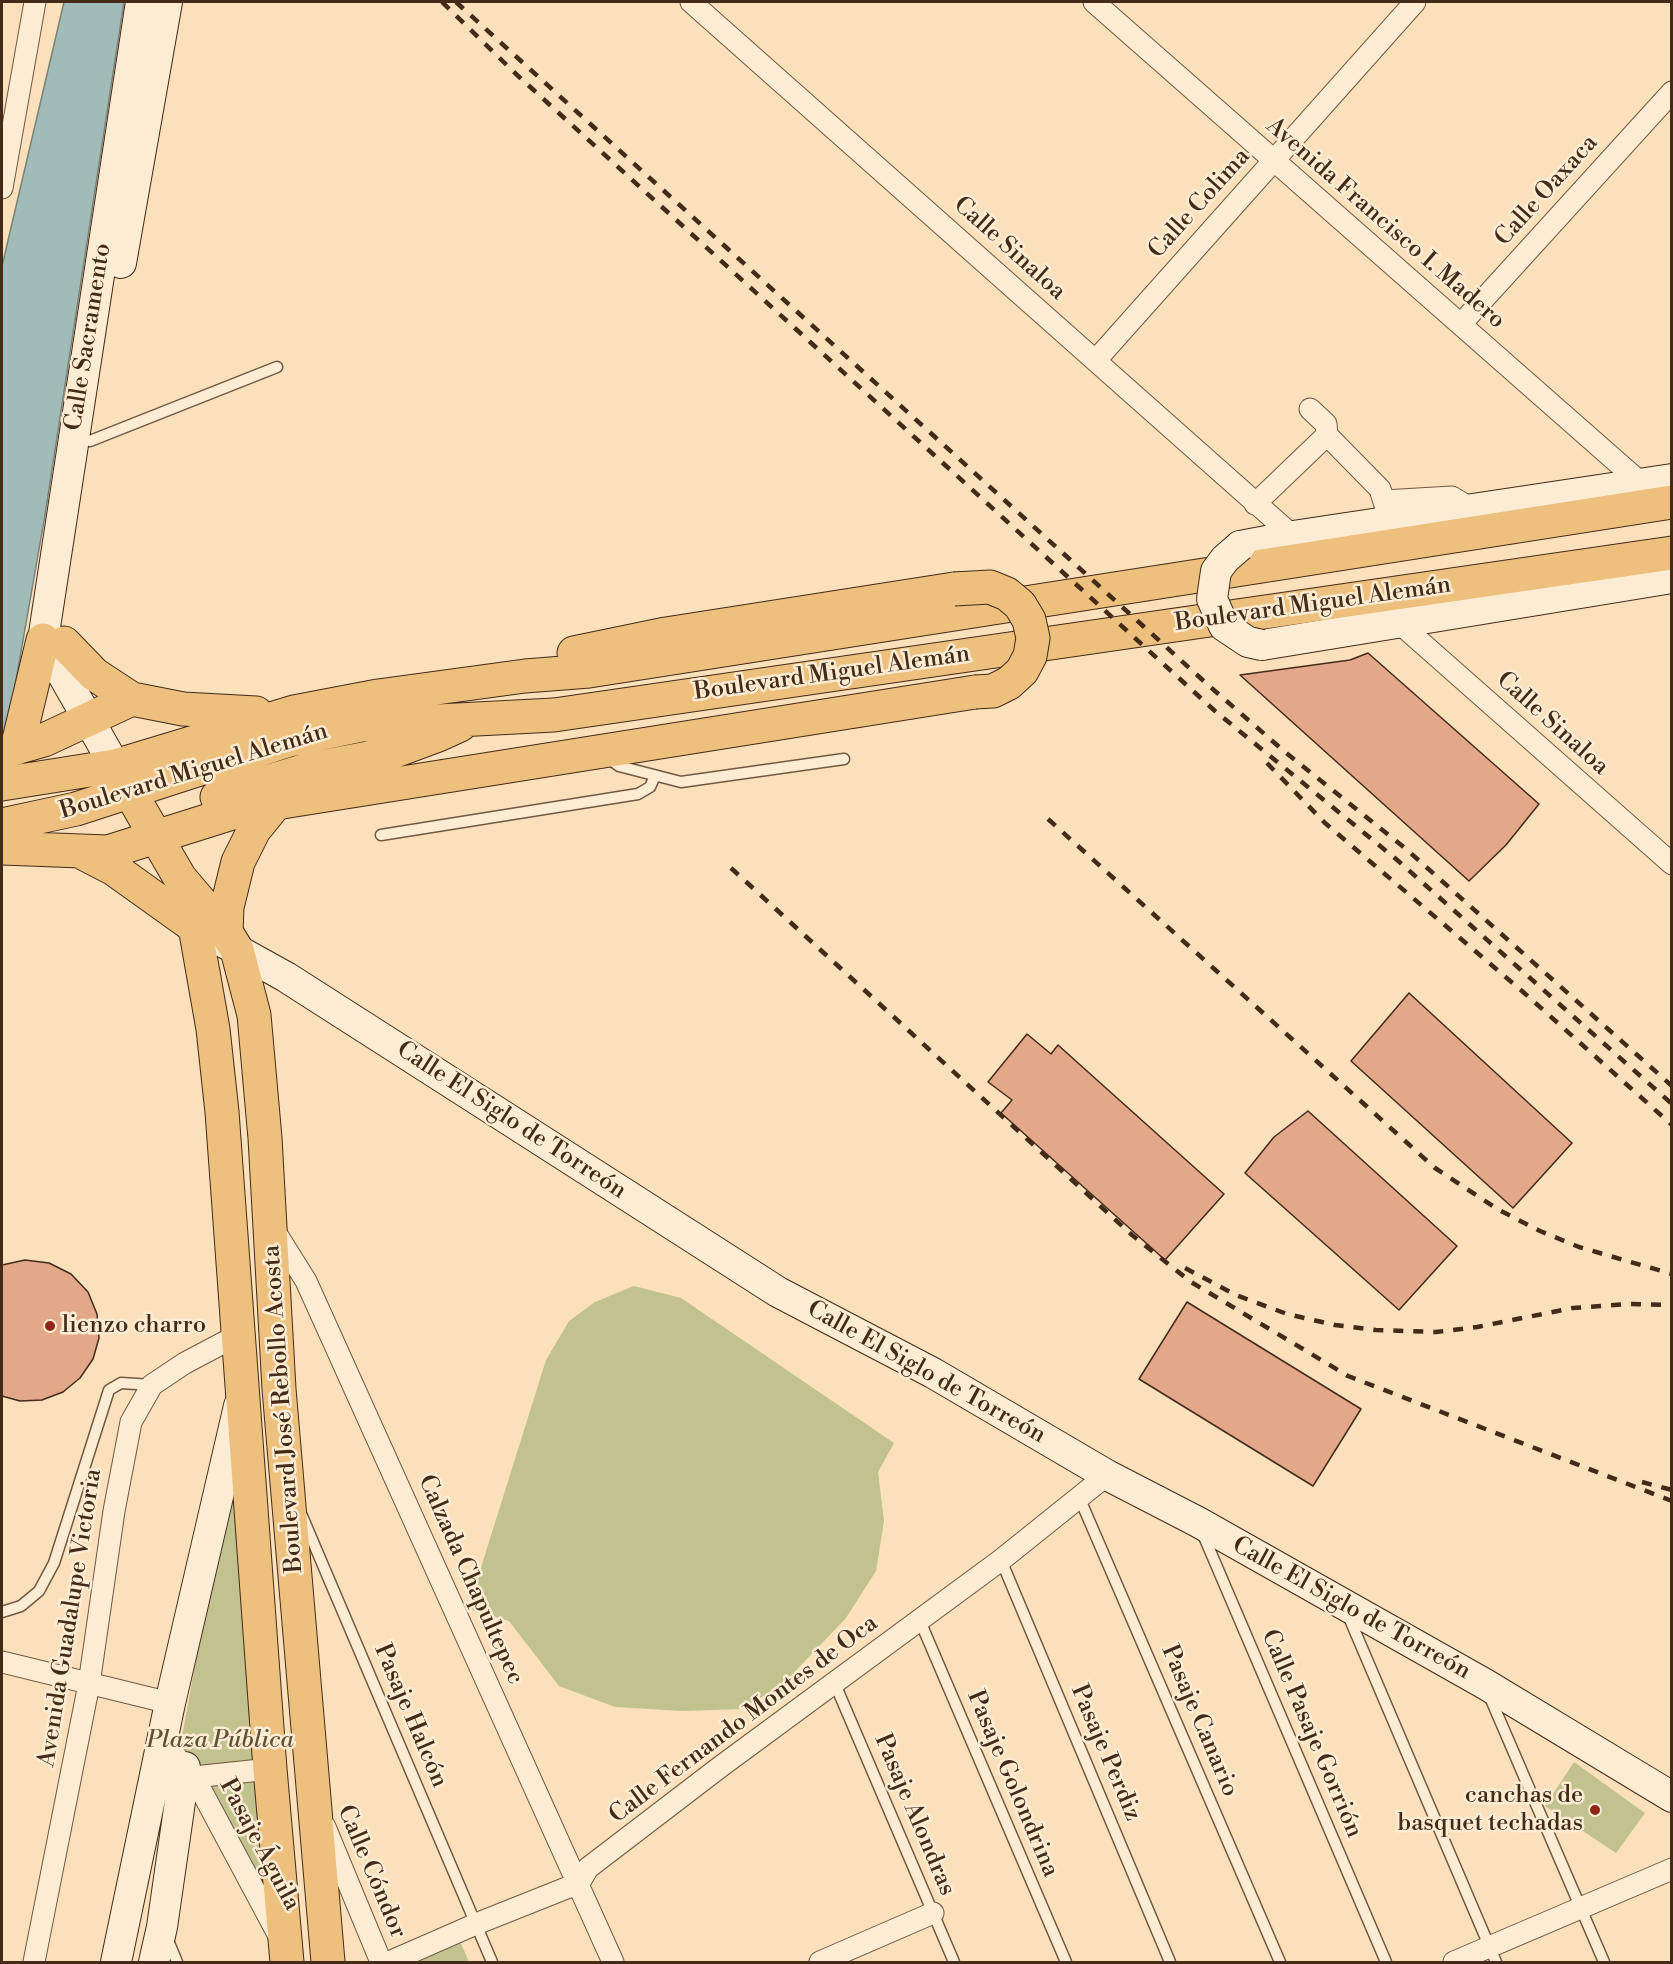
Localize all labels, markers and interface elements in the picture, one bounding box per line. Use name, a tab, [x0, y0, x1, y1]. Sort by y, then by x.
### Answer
street label: Avenida Francisco I. Madero	[1260, 112, 1510, 336]
street label: Calle Oaxaca	[1490, 129, 1604, 253]
street label: Calle Colima	[1143, 143, 1257, 265]
street label: Calle Sinaloa	[947, 191, 1071, 307]
street label: Calle Sacramento	[60, 241, 118, 433]
street label: Boulevard Miguel Alemán	[1173, 571, 1453, 639]
street label: Boulevard Miguel Alemán	[692, 640, 972, 708]
street label: Calle Sinaloa	[1490, 666, 1614, 782]
street label: Boulevard Miguel Alemán	[57, 718, 331, 826]
street label: Calle El Siglo de Torreón	[391, 1036, 631, 1206]
street label: Boulevard José Rebollo Acosta	[258, 1244, 310, 1574]
street label: Calle El Siglo de Torreón	[802, 1295, 1050, 1451]
place label: lienzo charro	[62, 1312, 206, 1340]
marker: lienzo charro	[43, 1319, 57, 1333]
street label: Avenida Guadalupe Victoria	[33, 1467, 109, 1769]
street label: Calzada Chapultepec	[411, 1471, 529, 1689]
street label: Calle El Siglo de Torreón	[1227, 1531, 1475, 1687]
street label: Calle Fernando Montes de Oca	[604, 1610, 884, 1830]
street label: Calle Pasaje Gorrión	[1254, 1626, 1368, 1842]
street label: Pasaje Halcón	[367, 1640, 453, 1792]
street label: Pasaje Canario	[1154, 1641, 1244, 1801]
street label: Pasaje Perdiz	[1063, 1681, 1147, 1825]
street label: Pasaje Golondrina	[960, 1686, 1064, 1882]
park label: Plaza Pública	[146, 1727, 294, 1755]
street label: Pasaje Alondras	[867, 1730, 961, 1900]
street label: Pasaje Águila	[212, 1774, 306, 1916]
place label: canchas de basquet techadas	[1398, 1782, 1583, 1838]
street label: Calle Cóndor	[330, 1801, 412, 1943]
marker: canchas de basquet techadas	[1588, 1803, 1602, 1817]

